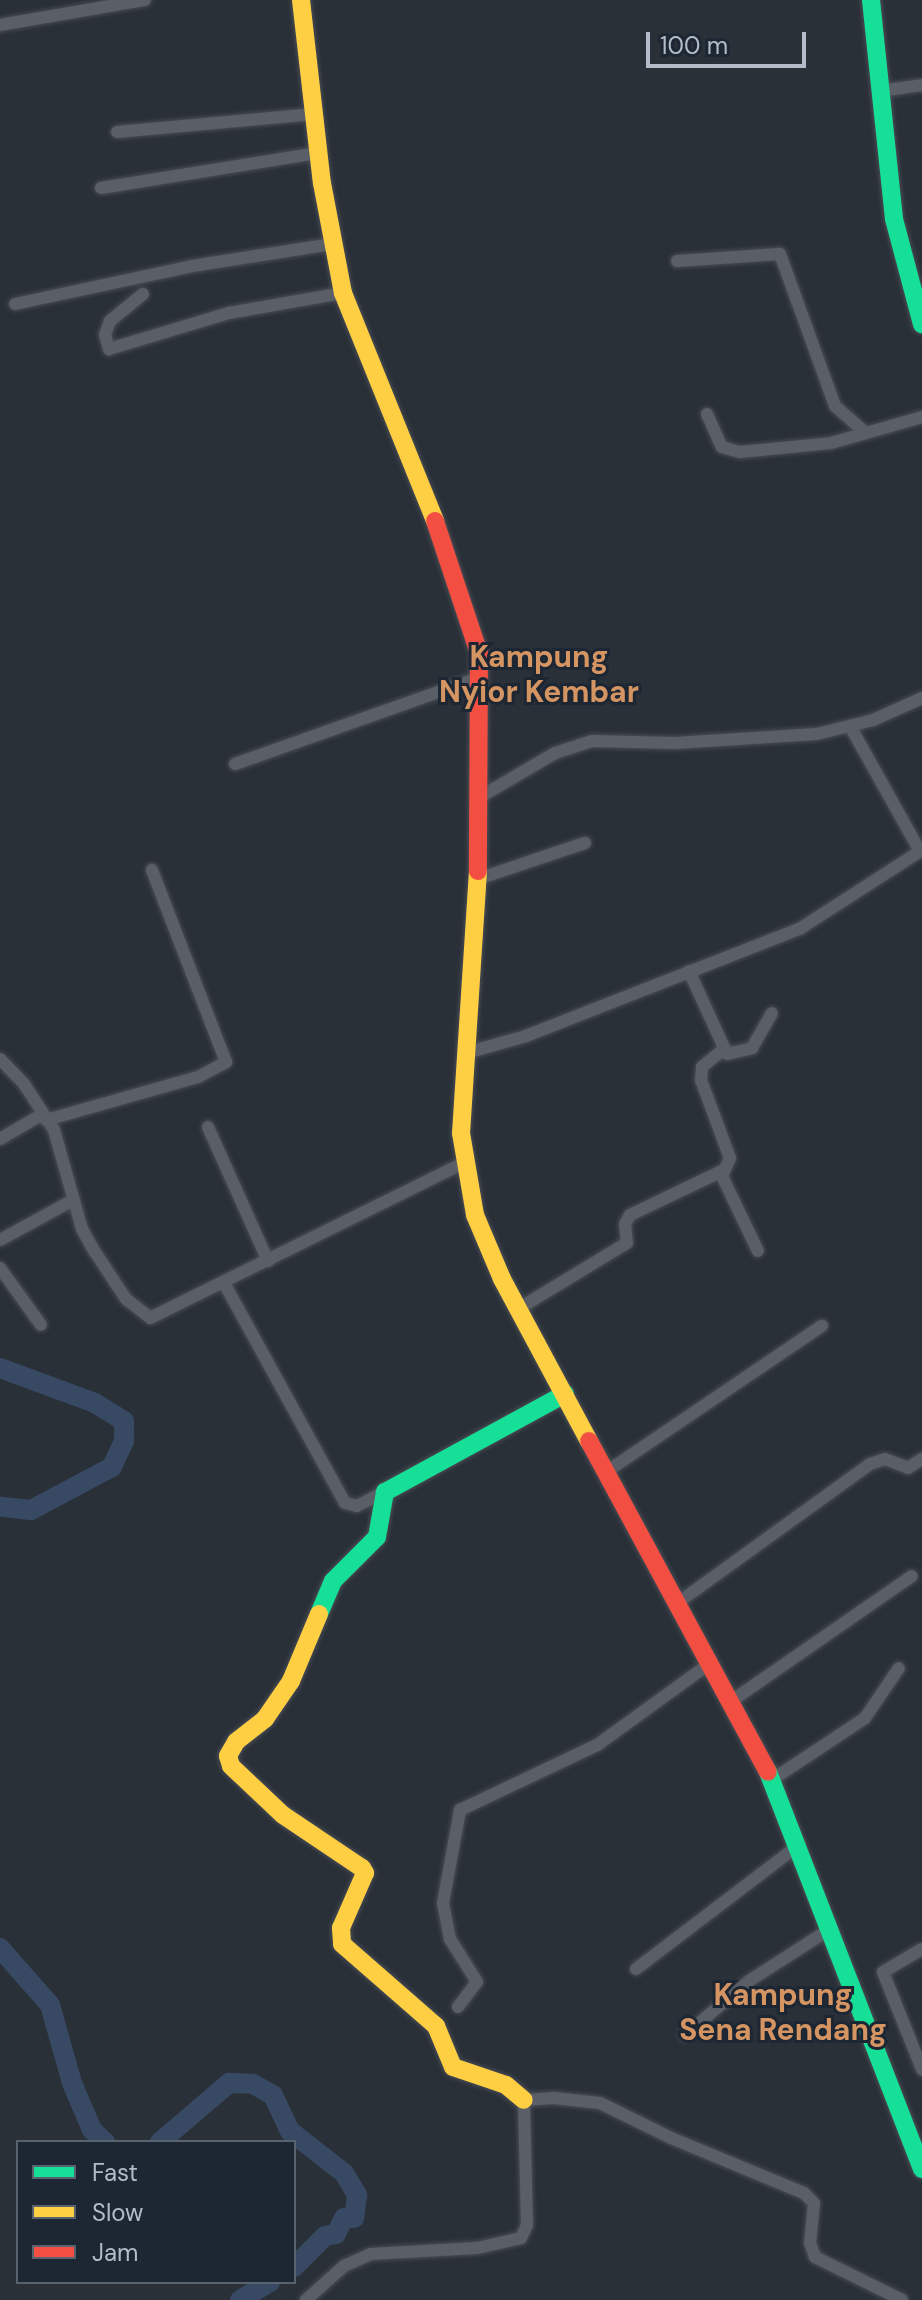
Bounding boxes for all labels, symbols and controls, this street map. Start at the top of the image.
scale bar [650,16,810,66]
text: 100 m [660,30,728,61]
district label: Kampung Nyior Kembar [439,639,639,710]
district label: Kampung Sena Rendang [679,1977,887,2048]
legend [16,2140,296,2284]
text: Fast [92,2157,138,2188]
text: Slow [92,2197,143,2228]
text: Jam [92,2237,138,2268]

